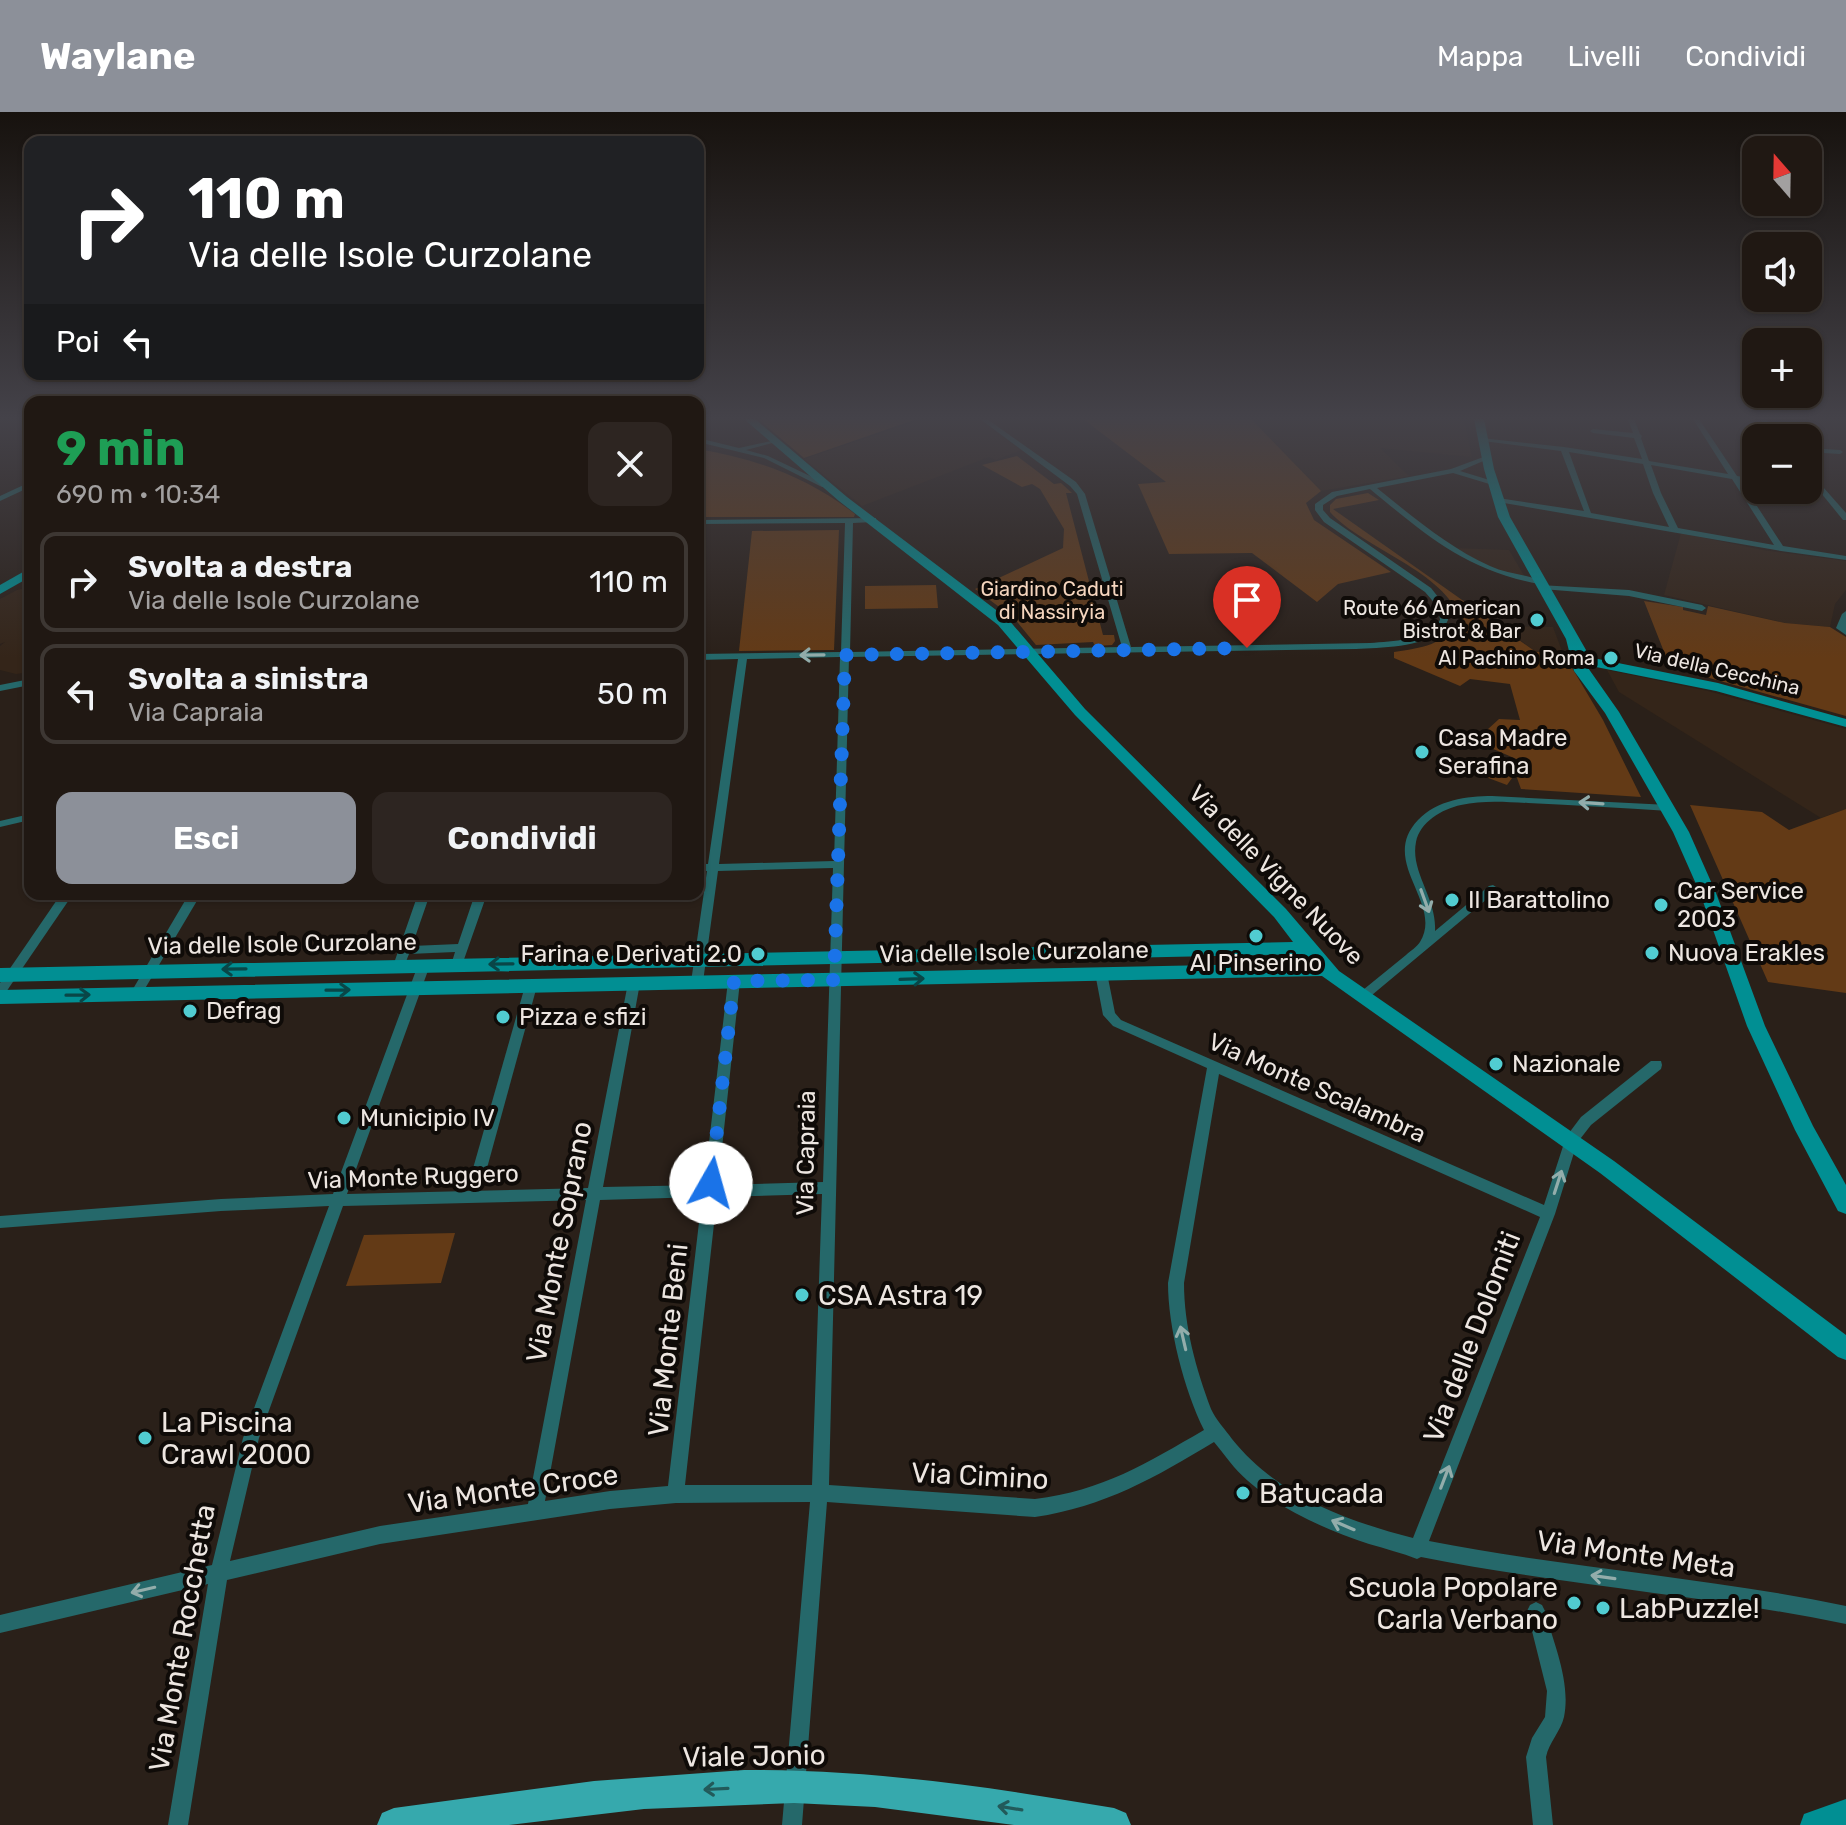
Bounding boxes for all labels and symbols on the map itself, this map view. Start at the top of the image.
north arrow [1742,136,1822,216]
pin [1213,566,1281,648]
park label: Giardino Caduti di Nassiryia [980,577,1124,624]
place label: Route 66 American Bistrot & Bar [1343,596,1521,643]
marker: Route 66 American Bistrot & Bar [1528,611,1546,629]
street label: Via della Cecchina [1632,638,1802,700]
place label: Al Pachino Roma [1438,646,1595,670]
one-way arrow [799,648,826,663]
marker: Al Pachino Roma [1602,649,1620,667]
place label: Casa Madre Serafina [1438,724,1568,780]
marker: Casa Madre Serafina [1413,743,1431,761]
street label: Via delle Vigne Nuove [1183,779,1369,971]
one-way arrow [1578,795,1605,810]
place label: Car Service 2003 [1677,877,1804,933]
place label: Il Barattolino [1468,886,1610,914]
one-way arrow [1419,888,1434,913]
marker: Il Barattolino [1443,891,1461,909]
marker: Car Service 2003 [1652,896,1670,914]
marker: Al Pinserino [1247,927,1265,945]
street label: Via delle Isole Curzolane [147,928,417,960]
street label: Via delle Isole Curzolane [879,936,1149,968]
place label: Nuova Erakles [1668,939,1825,967]
place label: Farina e Derivati 2.0 [521,940,742,968]
marker: Nuova Erakles [1643,944,1661,962]
marker: Farina e Derivati 2.0 [749,945,767,963]
place label: Al Pinserino [1190,949,1322,977]
one-way arrow [488,956,515,971]
one-way arrow [221,962,248,977]
one-way arrow [898,971,925,986]
one-way arrow [324,982,351,998]
one-way arrow [64,988,91,1003]
place label: Defrag [206,997,282,1025]
marker: Defrag [181,1002,199,1020]
place label: Pizza e sfizi [519,1003,647,1031]
marker: Pizza e sfizi [494,1008,512,1026]
street label: Via Monte Scalambra [1204,1027,1430,1149]
place label: Nazionale [1512,1050,1621,1078]
marker: Nazionale [1487,1055,1505,1073]
street label: Via Capraia [791,1090,821,1216]
place label: Municipio IV [360,1104,495,1132]
marker: Municipio IV [335,1109,353,1127]
street label: Via Monte Soprano [519,1119,599,1365]
position arrow [669,1141,753,1225]
street label: Via Monte Ruggero [307,1159,519,1195]
one-way arrow [1551,1170,1566,1196]
street label: Via delle Dolomiti [1417,1227,1527,1447]
street label: Via Monte Beni [641,1242,695,1438]
place label: CSA Astra 19 [818,1279,983,1312]
marker: CSA Astra 19 [793,1286,811,1304]
one-way arrow [1175,1326,1190,1352]
place label: La Piscina Crawl 2000 [161,1406,311,1471]
marker: La Piscina Crawl 2000 [136,1429,154,1447]
street label: Via Cimino [910,1456,1050,1496]
street label: Via Monte Croce [406,1458,620,1520]
one-way arrow [1439,1465,1453,1490]
place label: Batucada [1259,1477,1384,1510]
marker: Batucada [1234,1484,1252,1502]
street label: Via Monte Rocchetta [142,1502,222,1774]
one-way arrow [1332,1516,1356,1531]
street label: Via Monte Meta [1535,1524,1737,1584]
one-way arrow [1591,1569,1616,1584]
place label: Scuola Popolare Carla Verbano [1348,1571,1558,1636]
one-way arrow [131,1583,156,1598]
place label: LabPuzzle! [1619,1592,1760,1625]
marker: Scuola Popolare Carla Verbano [1565,1594,1583,1612]
marker: LabPuzzle! [1594,1599,1612,1617]
street label: Viale Jonio [682,1738,826,1774]
one-way arrow [703,1781,730,1796]
one-way arrow [998,1799,1023,1814]

